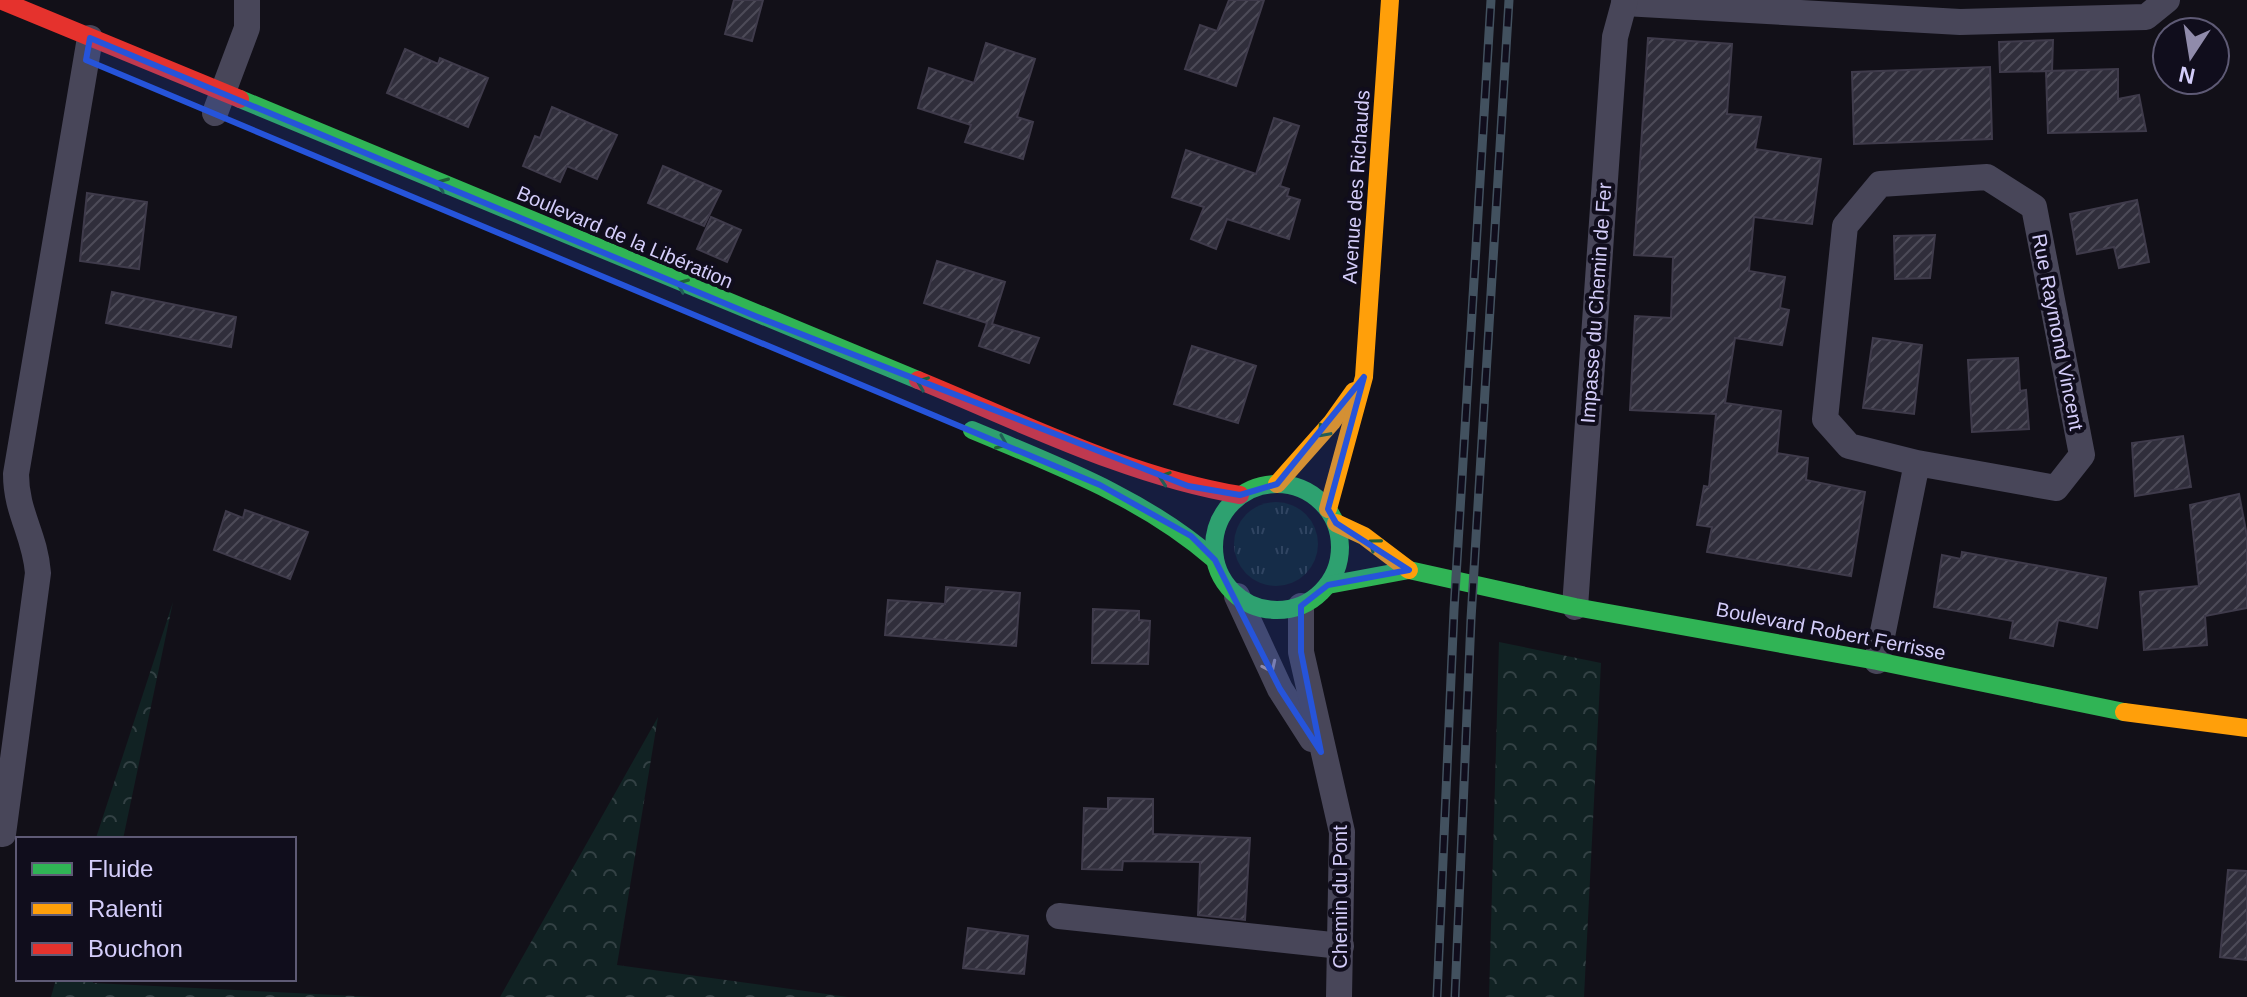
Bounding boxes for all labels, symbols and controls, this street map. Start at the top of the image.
north arrow [2151,16,2231,96]
text: N [2177,61,2197,89]
street label: Avenue des Richauds [1338,89,1374,285]
one-way arrow [436,177,450,193]
street label: Boulevard de la Libération [514,181,736,293]
street label: Impasse du Chemin de Fer [1577,182,1615,424]
street label: Rue Raymond Vincent [2028,232,2088,433]
one-way arrow [676,278,690,294]
one-way arrow [916,377,930,393]
one-way arrow [1318,423,1333,437]
one-way arrow [994,433,1008,449]
one-way arrow [1158,472,1172,488]
one-way arrow [1368,539,1383,554]
street label: Boulevard Robert Ferrisse [1714,598,1948,664]
one-way arrow [1260,659,1276,674]
street label: Chemin du Pont [1329,825,1351,969]
legend [16,837,296,981]
text: Fluide [88,855,153,882]
text: Ralenti [88,895,163,922]
text: Bouchon [88,935,183,962]

